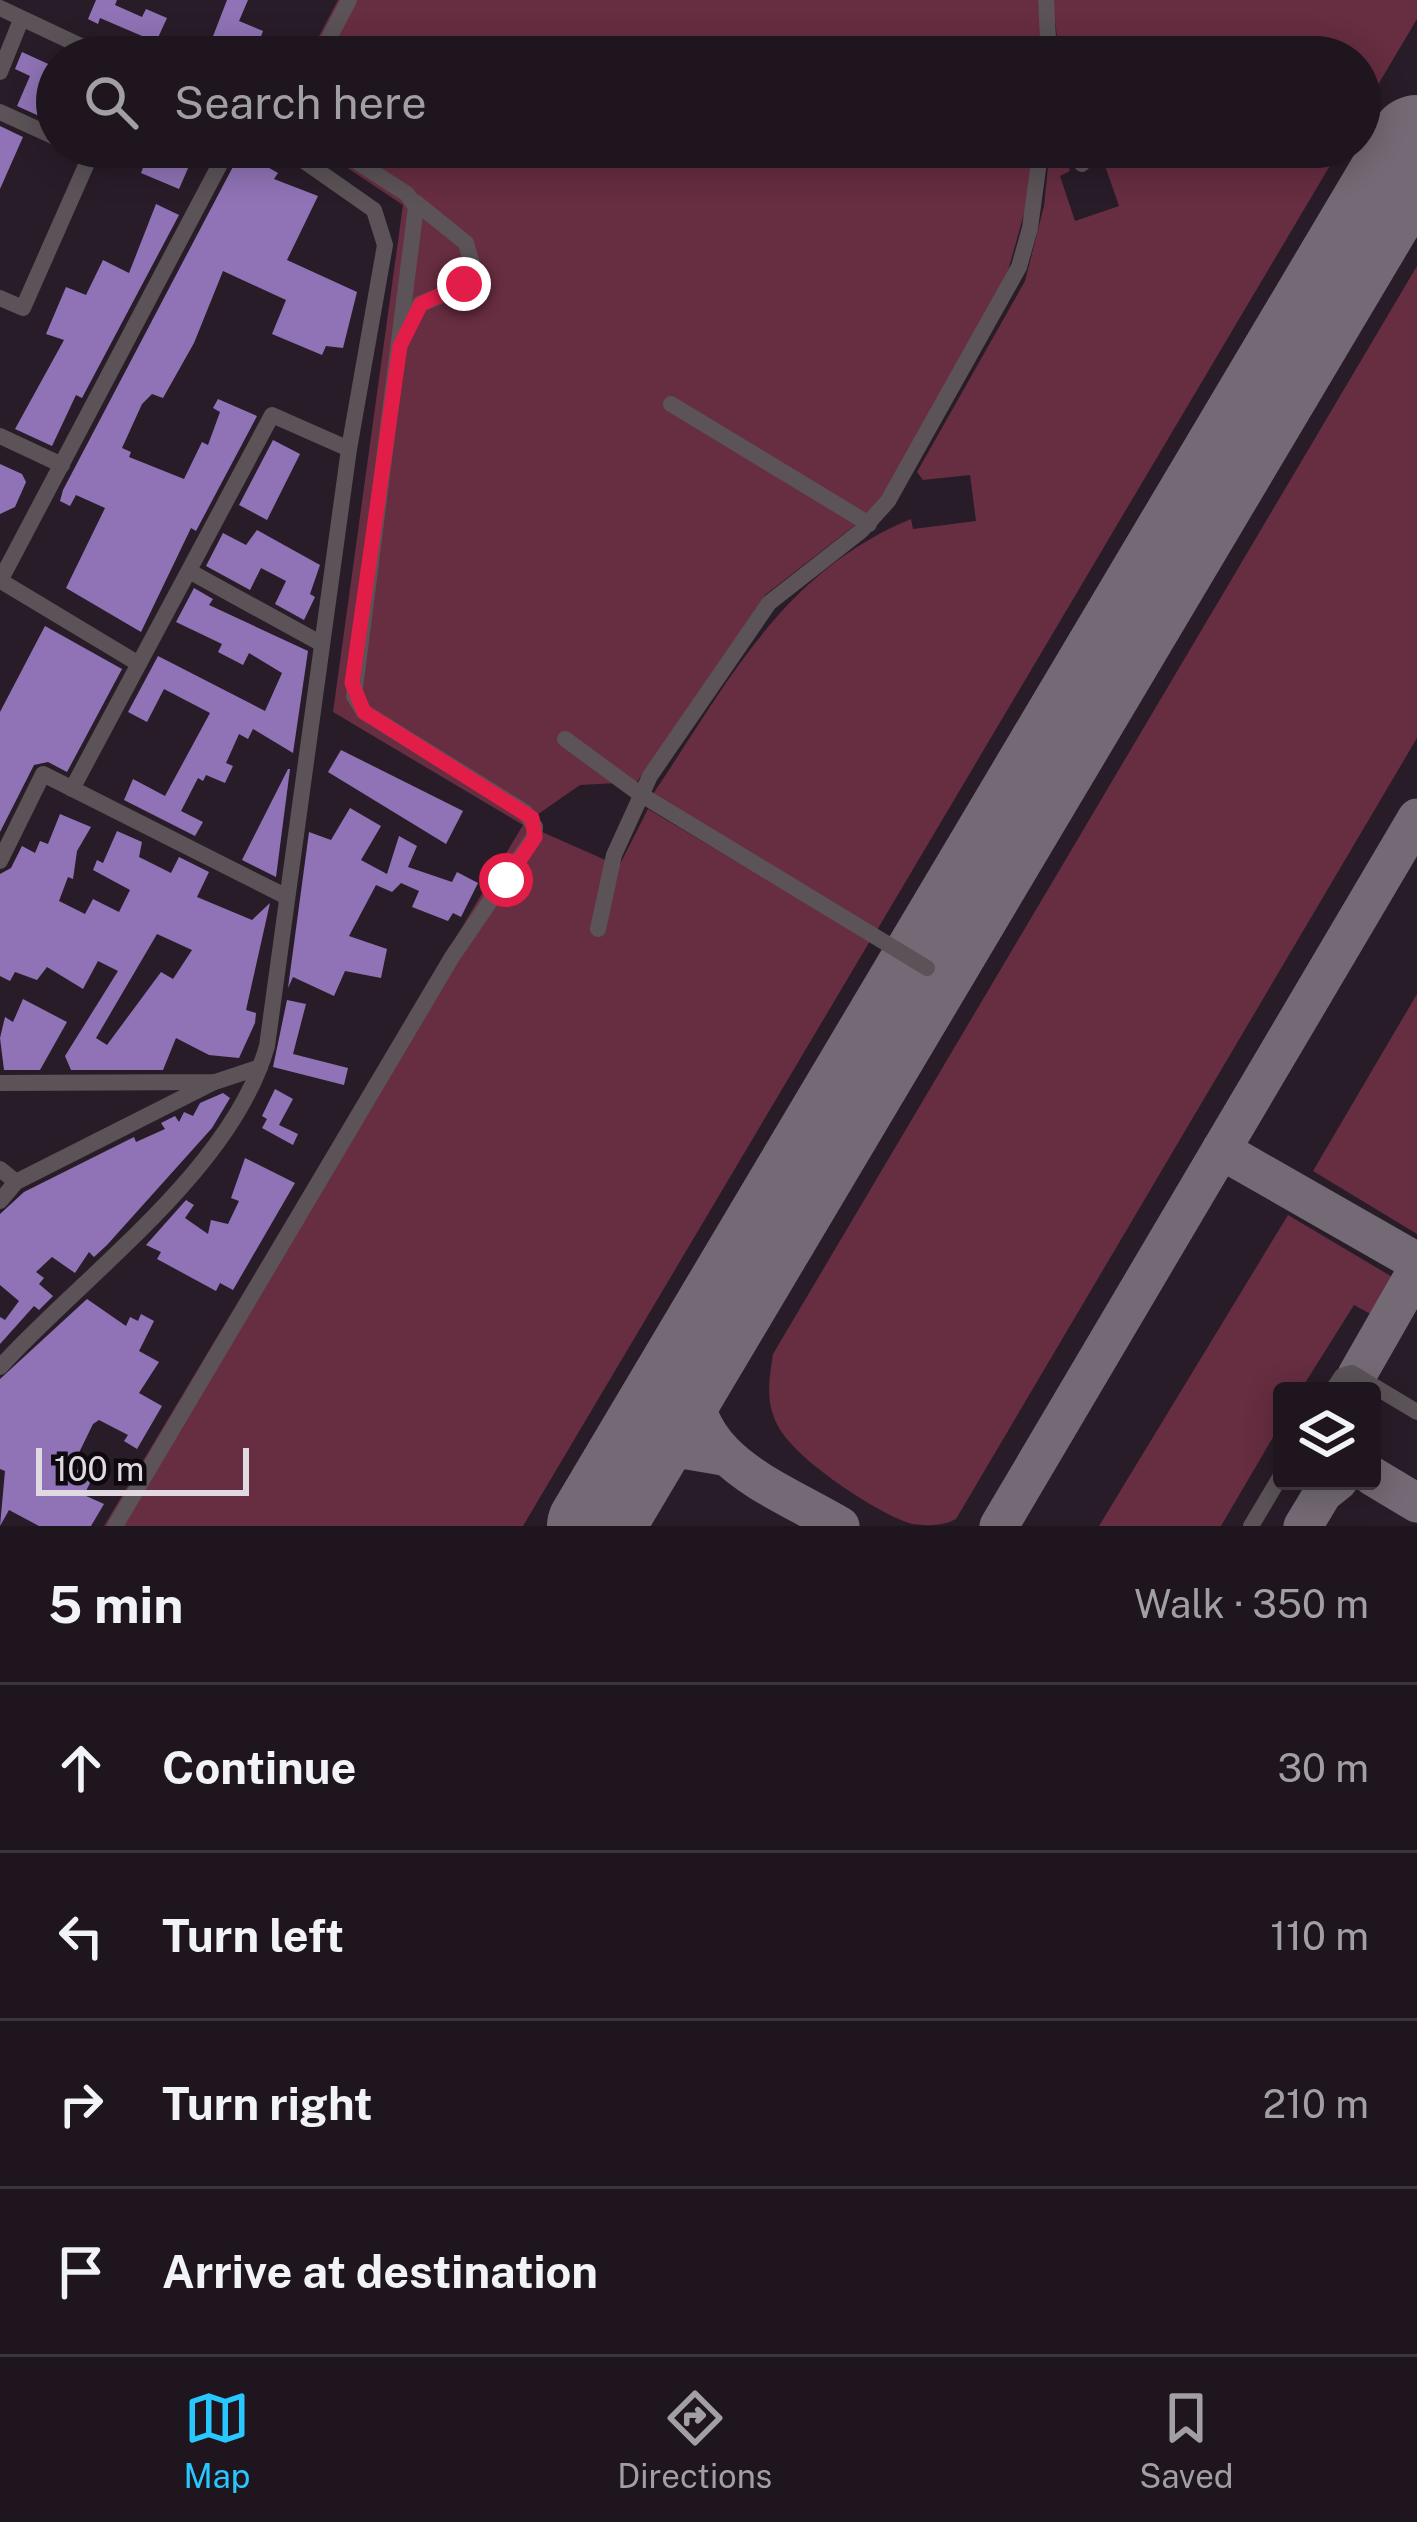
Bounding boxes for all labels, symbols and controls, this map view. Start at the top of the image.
search box [36,36,1381,168]
icon: search [78,69,144,135]
text: Search here [174,76,427,129]
route end [437,257,491,311]
route start [479,853,533,907]
map controls [1273,1382,1381,1490]
button: layers [1273,1382,1381,1490]
scale bar [36,1442,249,1495]
text: 100 m [54,1450,144,1488]
text: 5 min [48,1575,184,1634]
text: Walk · 350 m [1134,1581,1369,1627]
icon: ahead [48,1735,114,1801]
text: Continue [162,1741,356,1794]
text: 30 m [1278,1745,1369,1791]
icon: left [48,1903,114,1969]
text: Turn left [162,1909,344,1962]
text: 110 m [1270,1913,1369,1959]
icon: right [48,2071,114,2137]
text: Turn right [162,2077,373,2130]
text: 210 m [1263,2081,1369,2127]
icon: arrive [48,2239,114,2305]
text: Arrive at destination [162,2245,598,2298]
tab: Map [183,2385,250,2495]
tab: Directions [617,2385,772,2495]
tab: Saved [1139,2385,1234,2495]

